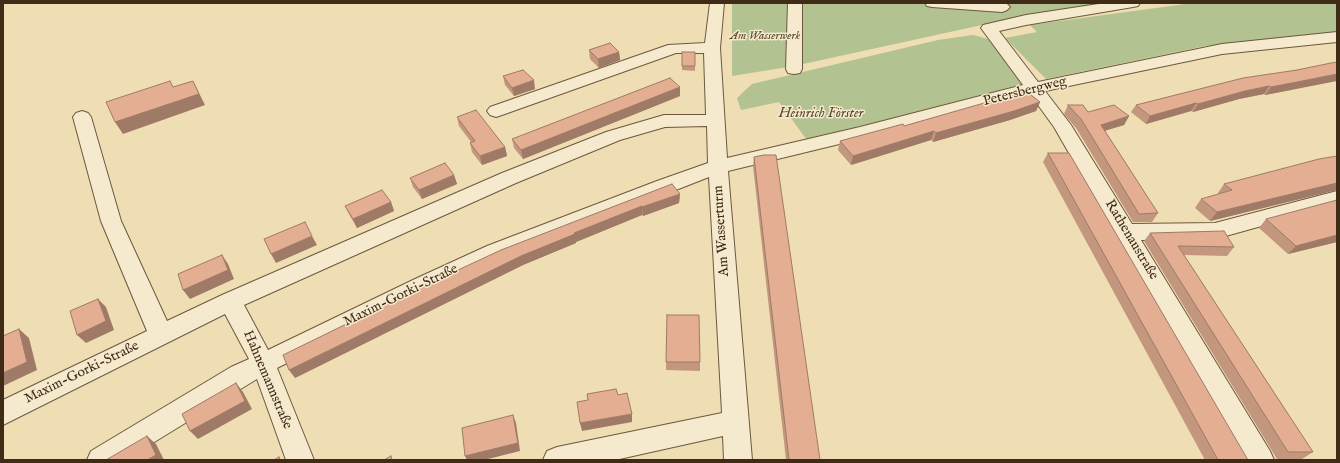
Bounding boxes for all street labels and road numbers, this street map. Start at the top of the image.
street label: Petersbergweg [981,73,1069,111]
street label: Am Wasserturm [710,185,734,277]
street label: Rathenaustraße [1100,197,1162,283]
street label: Maxim-Gorki-Straße [341,261,461,331]
street label: Hahnemannstraße [239,328,295,432]
street label: Maxim-Gorki-Straße [22,338,142,408]

